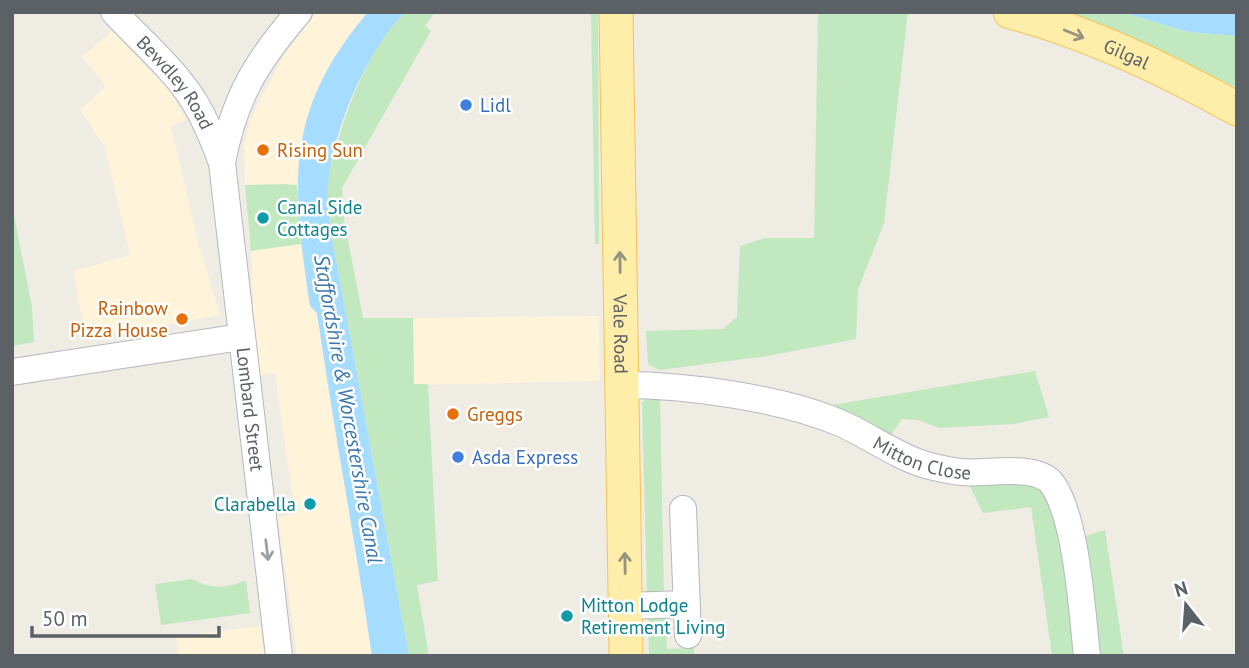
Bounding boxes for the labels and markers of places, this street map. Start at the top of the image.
place label: Lidl [480,93,511,117]
marker: Lidl [458,97,474,113]
place label: Rising Sun [277,138,363,162]
marker: Rising Sun [255,142,271,158]
place label: Canal Side Cottages [277,195,362,241]
marker: Canal Side Cottages [255,210,271,226]
place label: Rainbow Pizza House [70,296,168,342]
marker: Rainbow Pizza House [174,311,190,327]
place label: Greggs [467,402,523,426]
marker: Greggs [445,406,461,422]
place label: Asda Express [472,445,578,469]
marker: Asda Express [450,449,466,465]
place label: Clarabella [214,492,296,516]
marker: Clarabella [302,496,318,512]
place label: Mitton Lodge Retirement Living [581,593,725,639]
marker: Mitton Lodge Retirement Living [559,608,575,624]

